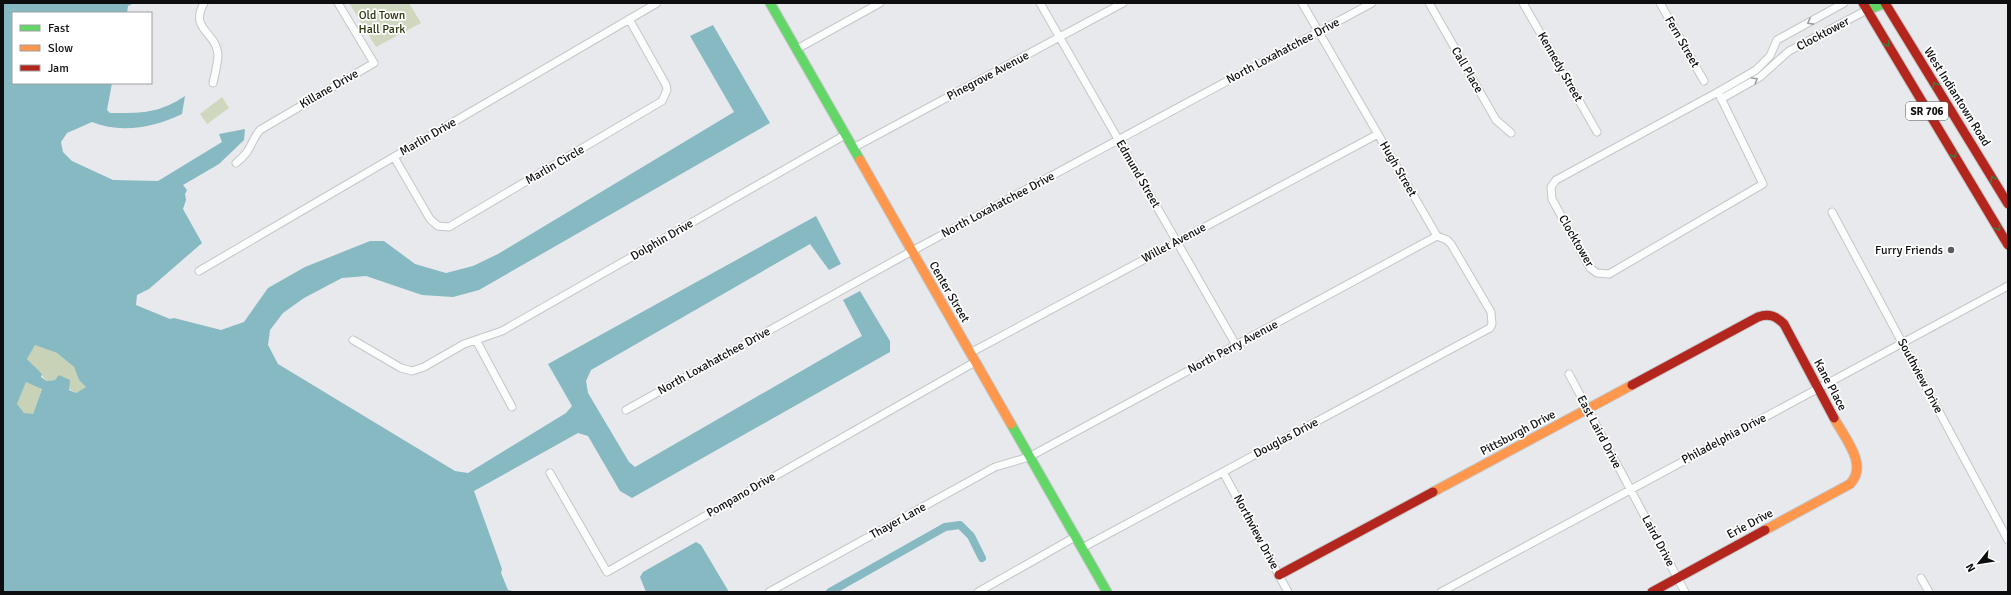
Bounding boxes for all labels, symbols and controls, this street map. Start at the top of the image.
park label: Old Town Hall Park [359,8,405,37]
legend [12,12,152,84]
street label: Fern Street [1661,14,1703,70]
street label: Clocktower [1794,14,1853,54]
street label: North Loxahatchee Drive [1224,15,1342,87]
one-way arrow [1807,18,1814,25]
text: Fast [48,21,69,36]
street label: Kennedy Street [1534,30,1586,104]
one-way arrow [1883,40,1890,47]
text: Slow [48,41,73,56]
street label: Call Place [1448,44,1486,96]
street label: West Indiantown Road [1920,45,1994,149]
street label: Pinegrove Avenue [944,48,1032,104]
text: Jam [48,61,69,76]
street label: Killane Drive [297,66,361,112]
one-way arrow [1751,77,1758,84]
one-way arrow [1932,82,1939,89]
road number: SR 706 [1906,102,1948,120]
street label: Marlin Drive [397,115,459,159]
street label: Edmund Street [1113,137,1163,211]
street label: Hugh Street [1376,139,1420,199]
street label: Marlin Circle [523,142,587,188]
one-way arrow [1949,151,1957,158]
street label: North Loxahatchee Drive [939,169,1057,241]
one-way arrow [1990,176,1997,183]
street label: Clocktower [1555,212,1597,270]
street label: Dolphin Drive [628,216,696,264]
street label: Willet Avenue [1139,220,1209,266]
one-way arrow [1993,224,2000,231]
place label: Furry Friends [1875,243,1943,258]
marker: Furry Friends [1946,245,1956,255]
street label: Center Street [925,259,973,325]
street label: North Perry Avenue [1185,317,1281,377]
street label: North Loxahatchee Drive [655,324,773,398]
street label: Southview Drive [1894,336,1946,416]
street label: Kane Place [1810,357,1850,413]
street label: East Laird Drive [1573,393,1625,471]
street label: Pittsburgh Drive [1478,407,1558,459]
street label: Philadelphia Drive [1679,410,1769,468]
street label: Douglas Drive [1251,415,1321,461]
street label: Pompano Drive [704,469,778,521]
street label: Northview Drive [1230,492,1282,572]
street label: Thayer Lane [867,499,929,543]
street label: Erie Drive [1724,506,1776,542]
street label: Laird Drive [1638,513,1678,569]
north arrow [1959,543,1999,583]
text: N [1963,561,1978,574]

